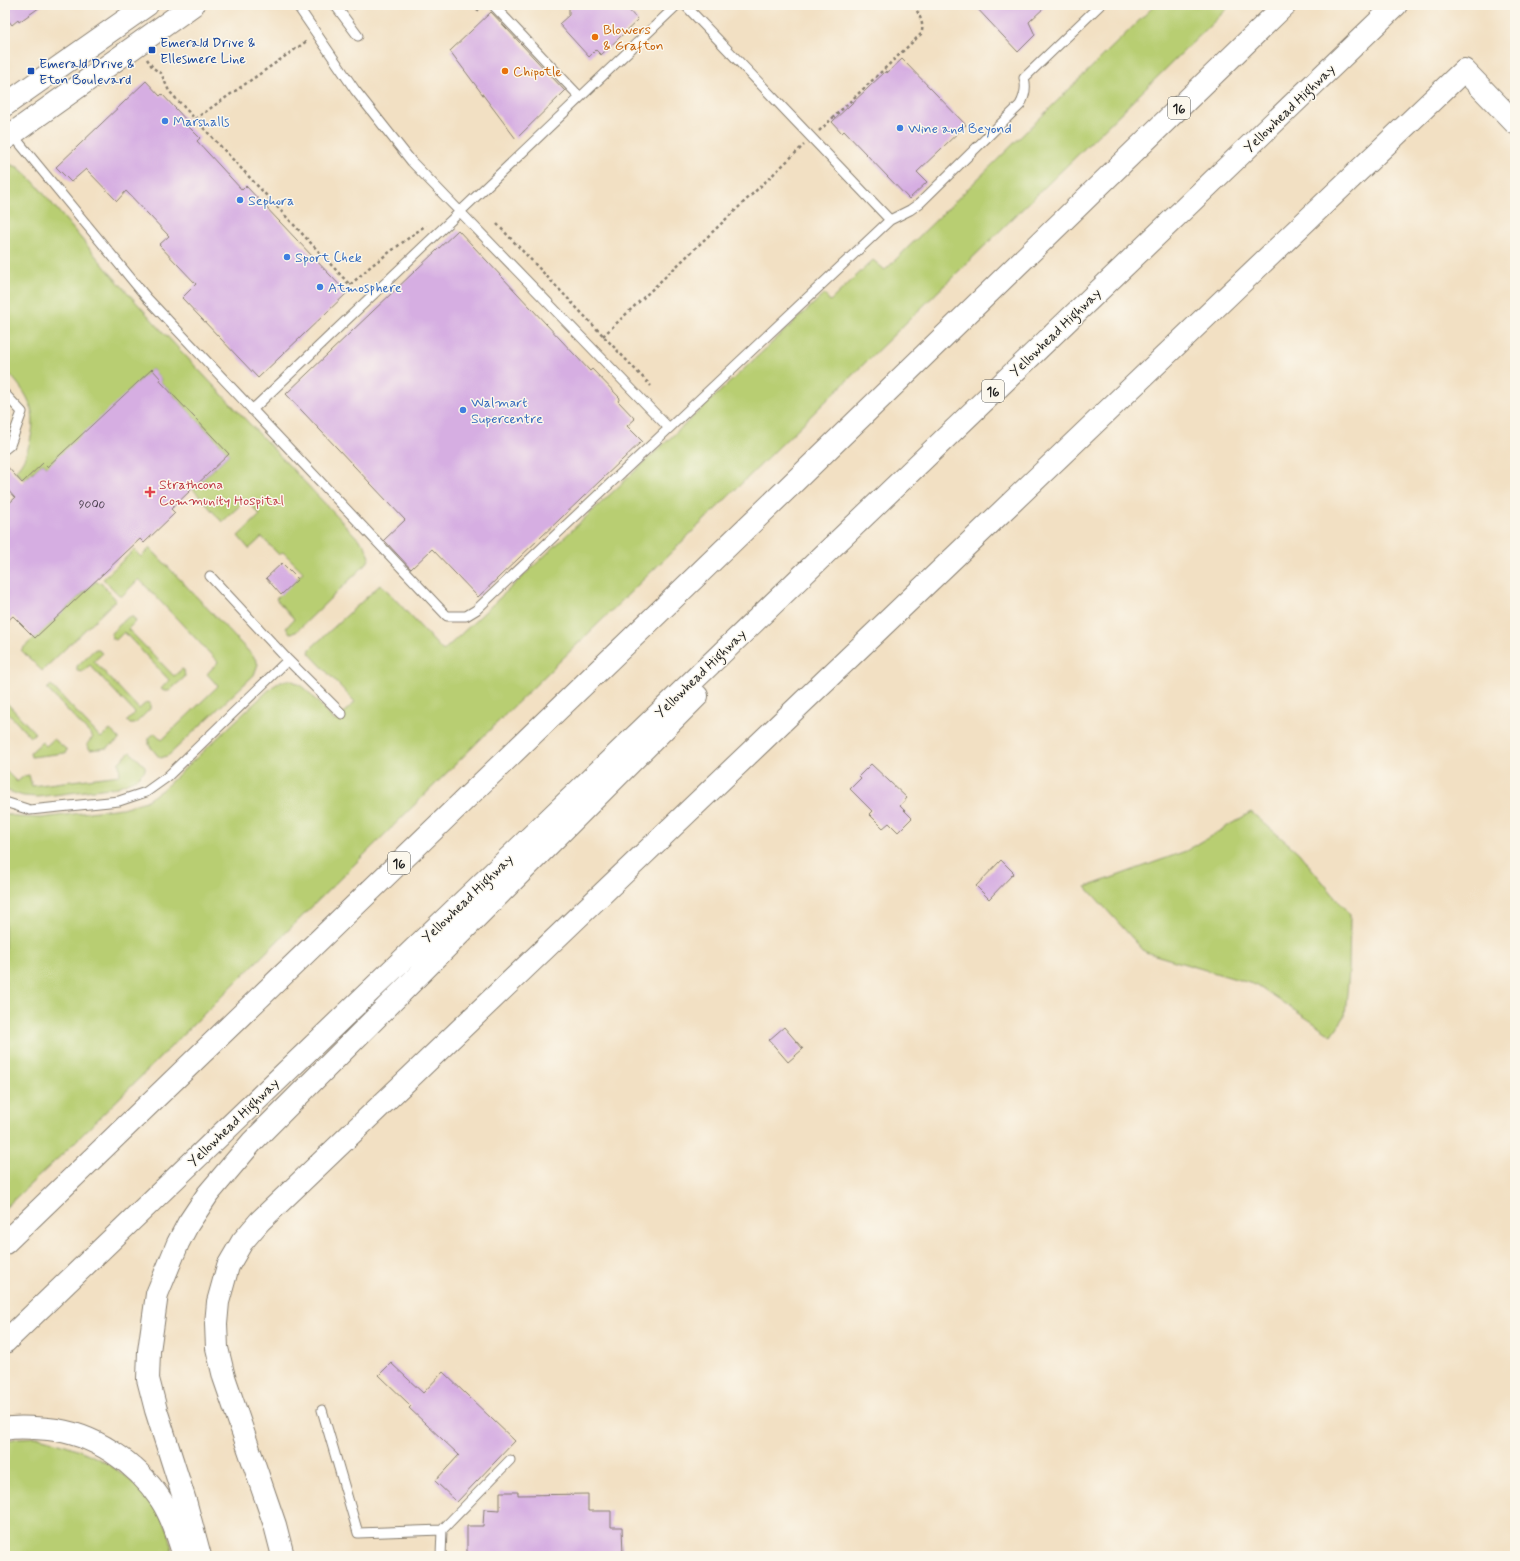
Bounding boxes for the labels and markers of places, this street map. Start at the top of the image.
place label: Blowers & Grafton [603,21,664,55]
marker: Blowers & Grafton [590,32,600,42]
place label: Emerald Drive & Ellesmere Line [160,34,256,68]
marker: Emerald Drive & Ellesmere Line [147,45,157,55]
place label: Emerald Drive & Eton Boulevard [39,55,135,89]
place label: Chipotle [513,63,562,81]
marker: Emerald Drive & Eton Boulevard [26,66,36,76]
marker: Chipotle [500,66,510,76]
place label: Marshalls [173,113,230,131]
marker: Marshalls [160,116,170,126]
place label: Wine and Beyond [908,120,1012,138]
marker: Wine and Beyond [895,123,905,133]
place label: Sephora [248,192,294,210]
marker: Sephora [235,195,245,205]
place label: Sport Chek [295,249,362,267]
marker: Sport Chek [282,252,292,262]
place label: Atmosphere [328,279,402,297]
marker: Atmosphere [315,282,325,292]
place label: Walmart Supercentre [471,394,543,428]
marker: Walmart Supercentre [458,405,468,415]
place label: Strathcona Community Hospital [159,476,284,510]
marker: Strathcona Community Hospital [144,486,156,498]

